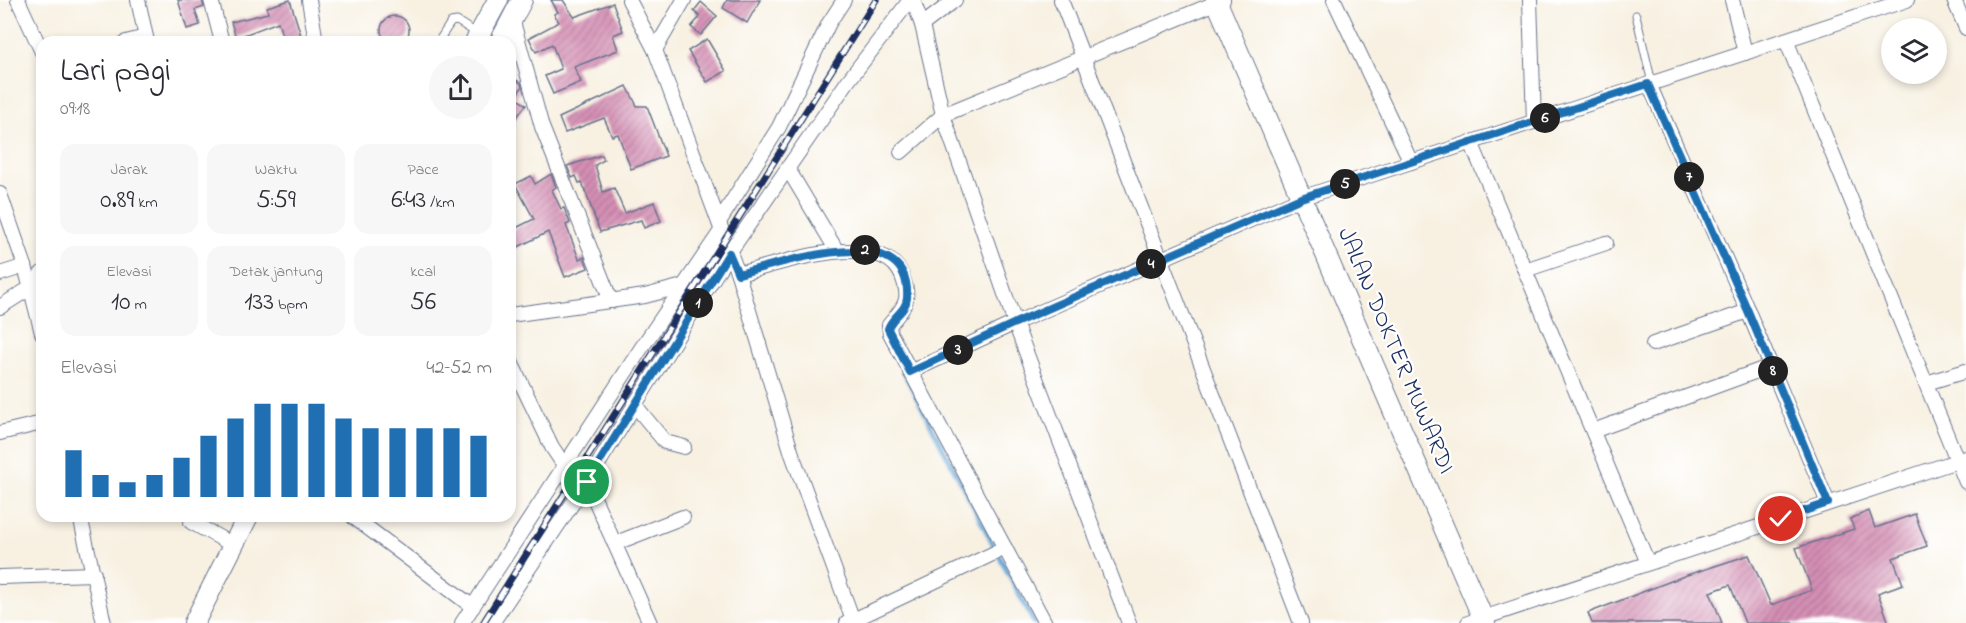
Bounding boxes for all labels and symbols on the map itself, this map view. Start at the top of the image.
pin: 6 [1530,103,1560,133]
pin: 7 [1674,162,1704,192]
pin: 5 [1330,169,1360,199]
street label: JALAN DOKTER MUWARDI [1327,222,1463,480]
pin: 2 [850,235,880,265]
pin: 4 [1136,249,1166,279]
pin: 1 [683,288,713,318]
pin: 3 [943,335,973,365]
pin: 8 [1758,356,1788,386]
pin [561,456,612,507]
pin [1755,493,1806,544]

